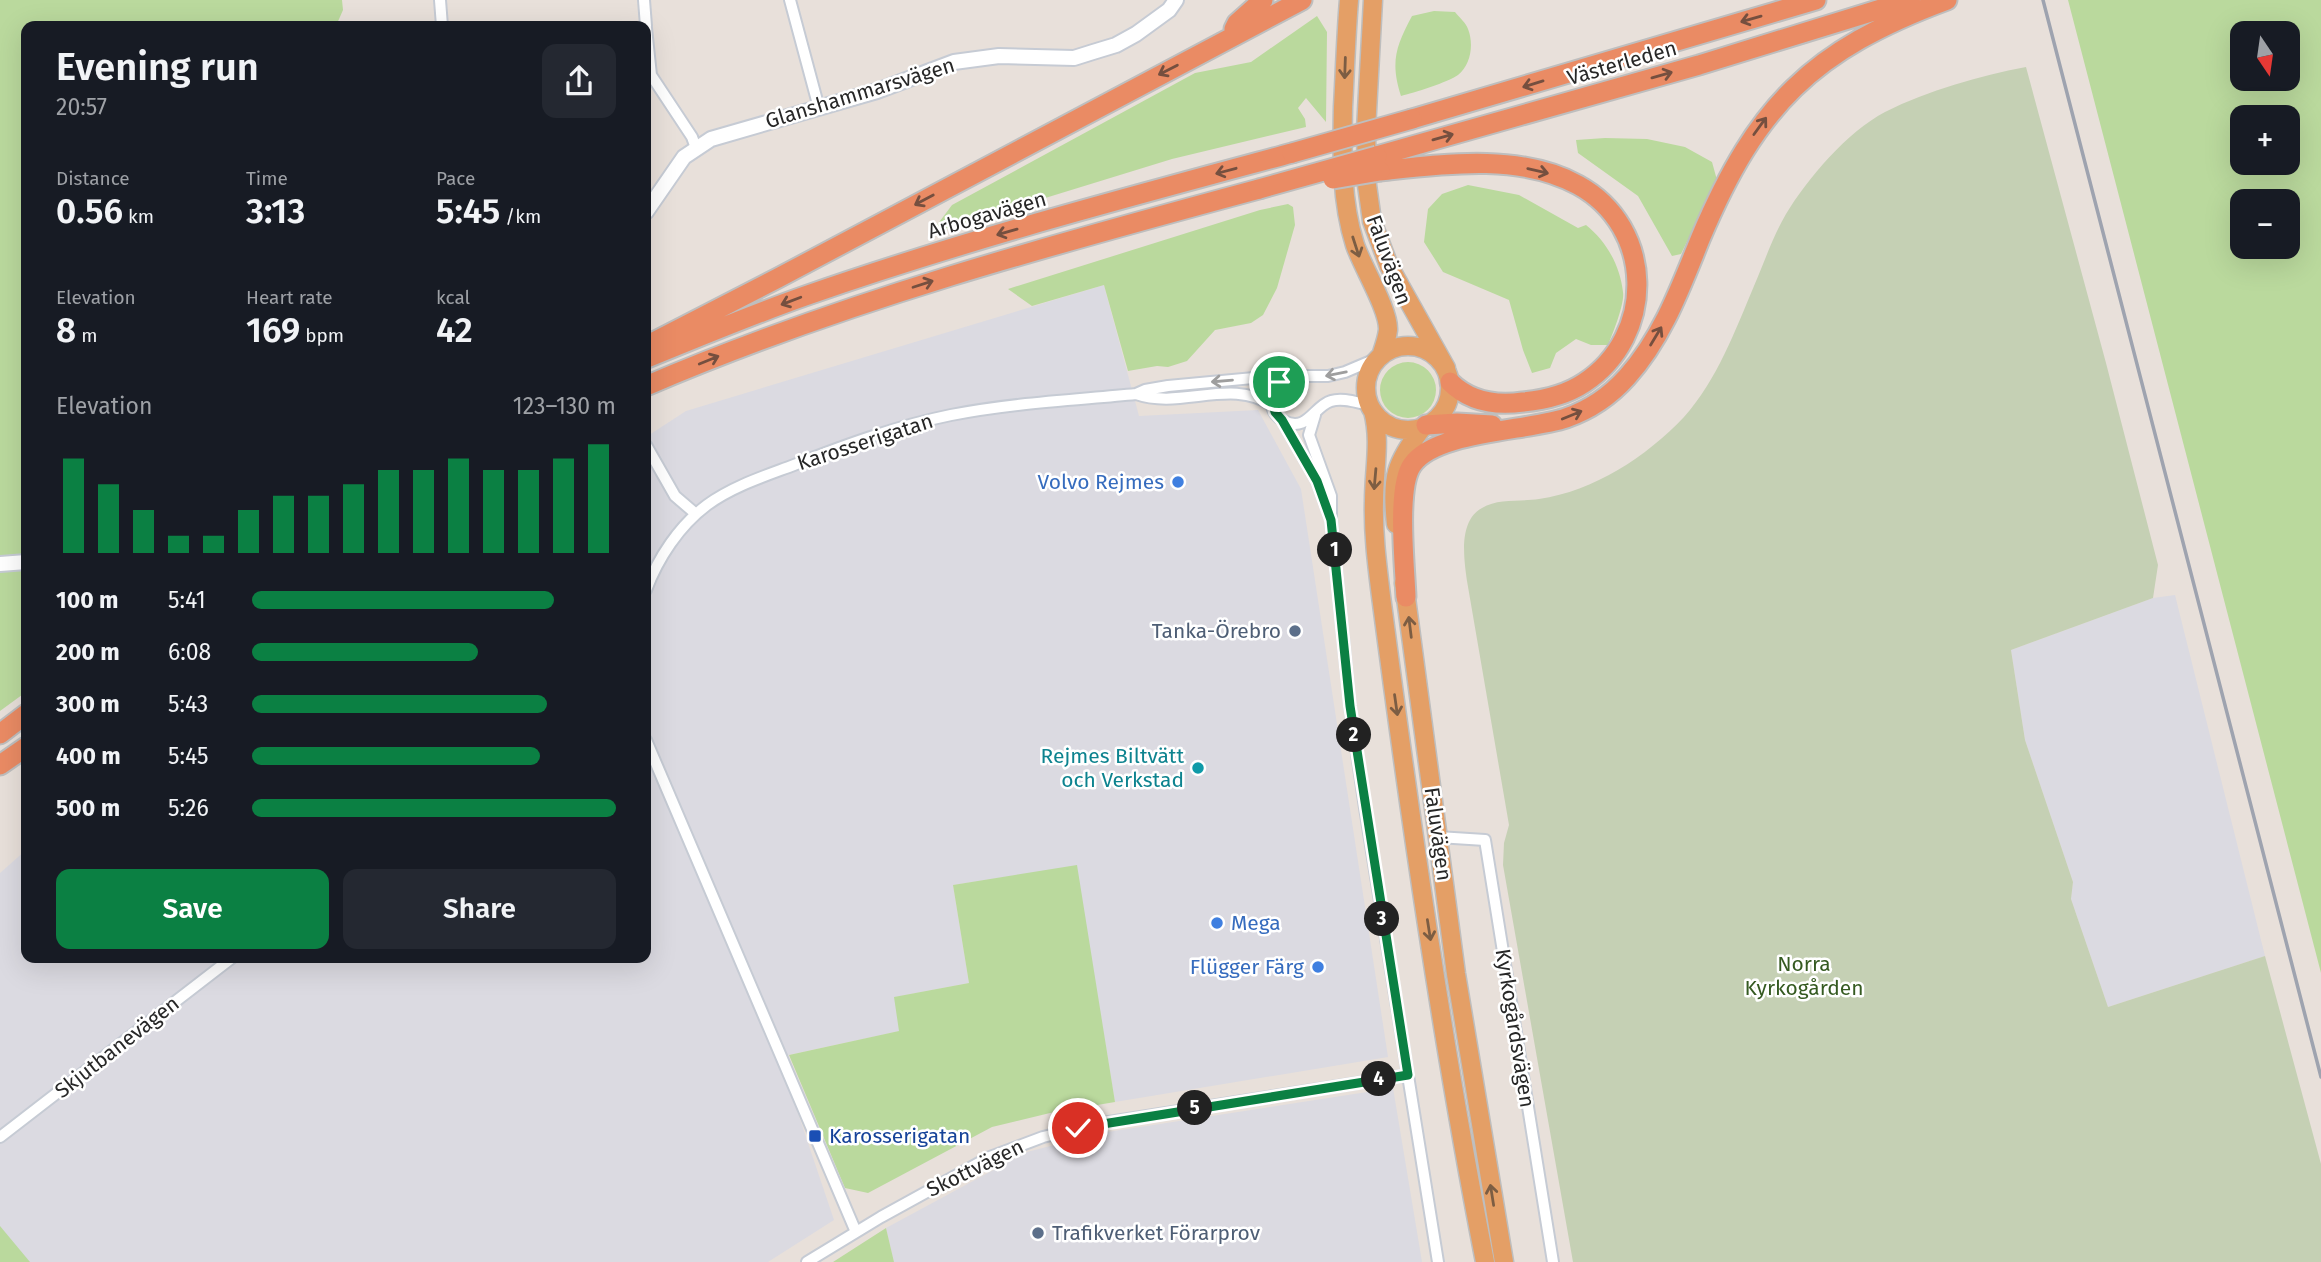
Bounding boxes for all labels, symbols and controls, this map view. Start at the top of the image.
one-way arrow [1740,14,1762,27]
north arrow [2230,21,2300,91]
map controls [2230,21,2300,259]
street label: Västerleden [1564,35,1680,91]
text: Evening run [56,44,259,90]
button: share [542,44,616,118]
street label: Glanshammarsvägen [762,52,958,134]
one-way arrow [1338,56,1351,79]
one-way arrow [1158,64,1179,78]
one-way arrow [1650,68,1673,81]
one-way arrow [1522,78,1544,91]
text: 20:57 [56,93,107,121]
button: + [2230,105,2300,175]
one-way arrow [1753,117,1768,136]
one-way arrow [1432,130,1454,143]
one-way arrow [1216,165,1238,178]
one-way arrow [1526,165,1549,178]
text: Distance [56,167,130,190]
text: Time [246,167,288,190]
text: Pace [436,167,475,190]
street label: Arbogavägen [925,186,1049,244]
button: − [2230,189,2300,259]
text: 0.56 [56,190,123,232]
text: 3:13 [246,190,305,232]
text: 5:45 [436,190,500,232]
one-way arrow [914,194,935,207]
text: km [123,205,154,228]
text: /km [500,205,541,228]
street label: Faluvägen [1361,211,1417,309]
one-way arrow [997,226,1019,239]
one-way arrow [1351,236,1364,258]
one-way arrow [912,276,934,289]
text: Elevation [56,286,136,309]
text: Heart rate [246,286,333,309]
text: kcal [436,286,470,309]
one-way arrow [780,296,802,308]
text: 8 [56,309,76,351]
text: 169 [246,309,300,351]
text: 42 [436,309,473,351]
text: m [76,324,97,347]
text: bpm [300,324,344,347]
one-way arrow [1650,327,1664,347]
one-way arrow [697,352,719,365]
pin [1249,352,1309,412]
icon: arrive [1260,363,1298,401]
one-way arrow [1325,367,1348,381]
one-way arrow [1211,375,1234,388]
text: Elevation [56,392,152,420]
text: 123–130 m [513,392,616,420]
street label: Karosserigatan [794,408,936,476]
one-way arrow [1561,408,1583,421]
one-way arrow [1368,467,1381,489]
place label: Volvo Rejmes [1038,469,1164,495]
marker: Volvo Rejmes [1170,474,1186,490]
pin: 1 [1318,532,1352,568]
text: 1 [1330,538,1339,561]
text: 100 m [56,586,118,614]
text: 5:41 [168,586,206,614]
one-way arrow [1403,616,1416,639]
place label: Tanka-Örebro [1152,618,1281,644]
marker: Tanka-Örebro [1287,623,1303,639]
text: 200 m [56,638,120,666]
text: 6:08 [168,638,211,666]
text: 300 m [56,690,120,718]
text: 5:43 [168,690,208,718]
one-way arrow [1390,693,1403,715]
pin: 2 [1336,718,1372,752]
text: 2 [1349,723,1358,746]
text: 400 m [56,742,121,770]
text: 5:45 [168,742,208,770]
place label: Rejmes Biltvätt och Verkstad [1041,743,1184,793]
marker: Rejmes Biltvätt och Verkstad [1190,760,1206,776]
street label: Faluvägen [1419,786,1457,882]
text: 500 m [56,794,120,822]
text: 5:26 [168,794,209,822]
button: Save [56,869,329,949]
button: Share [343,869,616,949]
pin: 3 [1364,902,1400,936]
text: 3 [1377,907,1386,930]
place label: Mega [1231,910,1281,936]
marker: Mega [1209,915,1225,931]
one-way arrow [1423,918,1436,941]
street label: Kyrkogårdsvägen [1490,947,1540,1109]
park label: Norra Kyrkogården [1744,951,1864,1001]
place label: Flügger Färg [1190,954,1304,980]
marker: Flügger Färg [1310,959,1326,975]
street label: Skjutbanevägen [50,990,184,1104]
pin: 4 [1362,1062,1396,1096]
text: 4 [1373,1067,1384,1090]
pin: 5 [1178,1090,1212,1126]
text: 5 [1189,1096,1200,1119]
pin [1048,1098,1108,1158]
icon: check [1059,1109,1097,1147]
place label: Karosserigatan [829,1123,970,1149]
marker: Karosserigatan [807,1128,823,1144]
street label: Skottvägen [922,1133,1028,1203]
one-way arrow [1485,1184,1498,1207]
place label: Trafikverket Förarprov [1052,1220,1261,1246]
marker: Trafikverket Förarprov [1030,1225,1046,1241]

